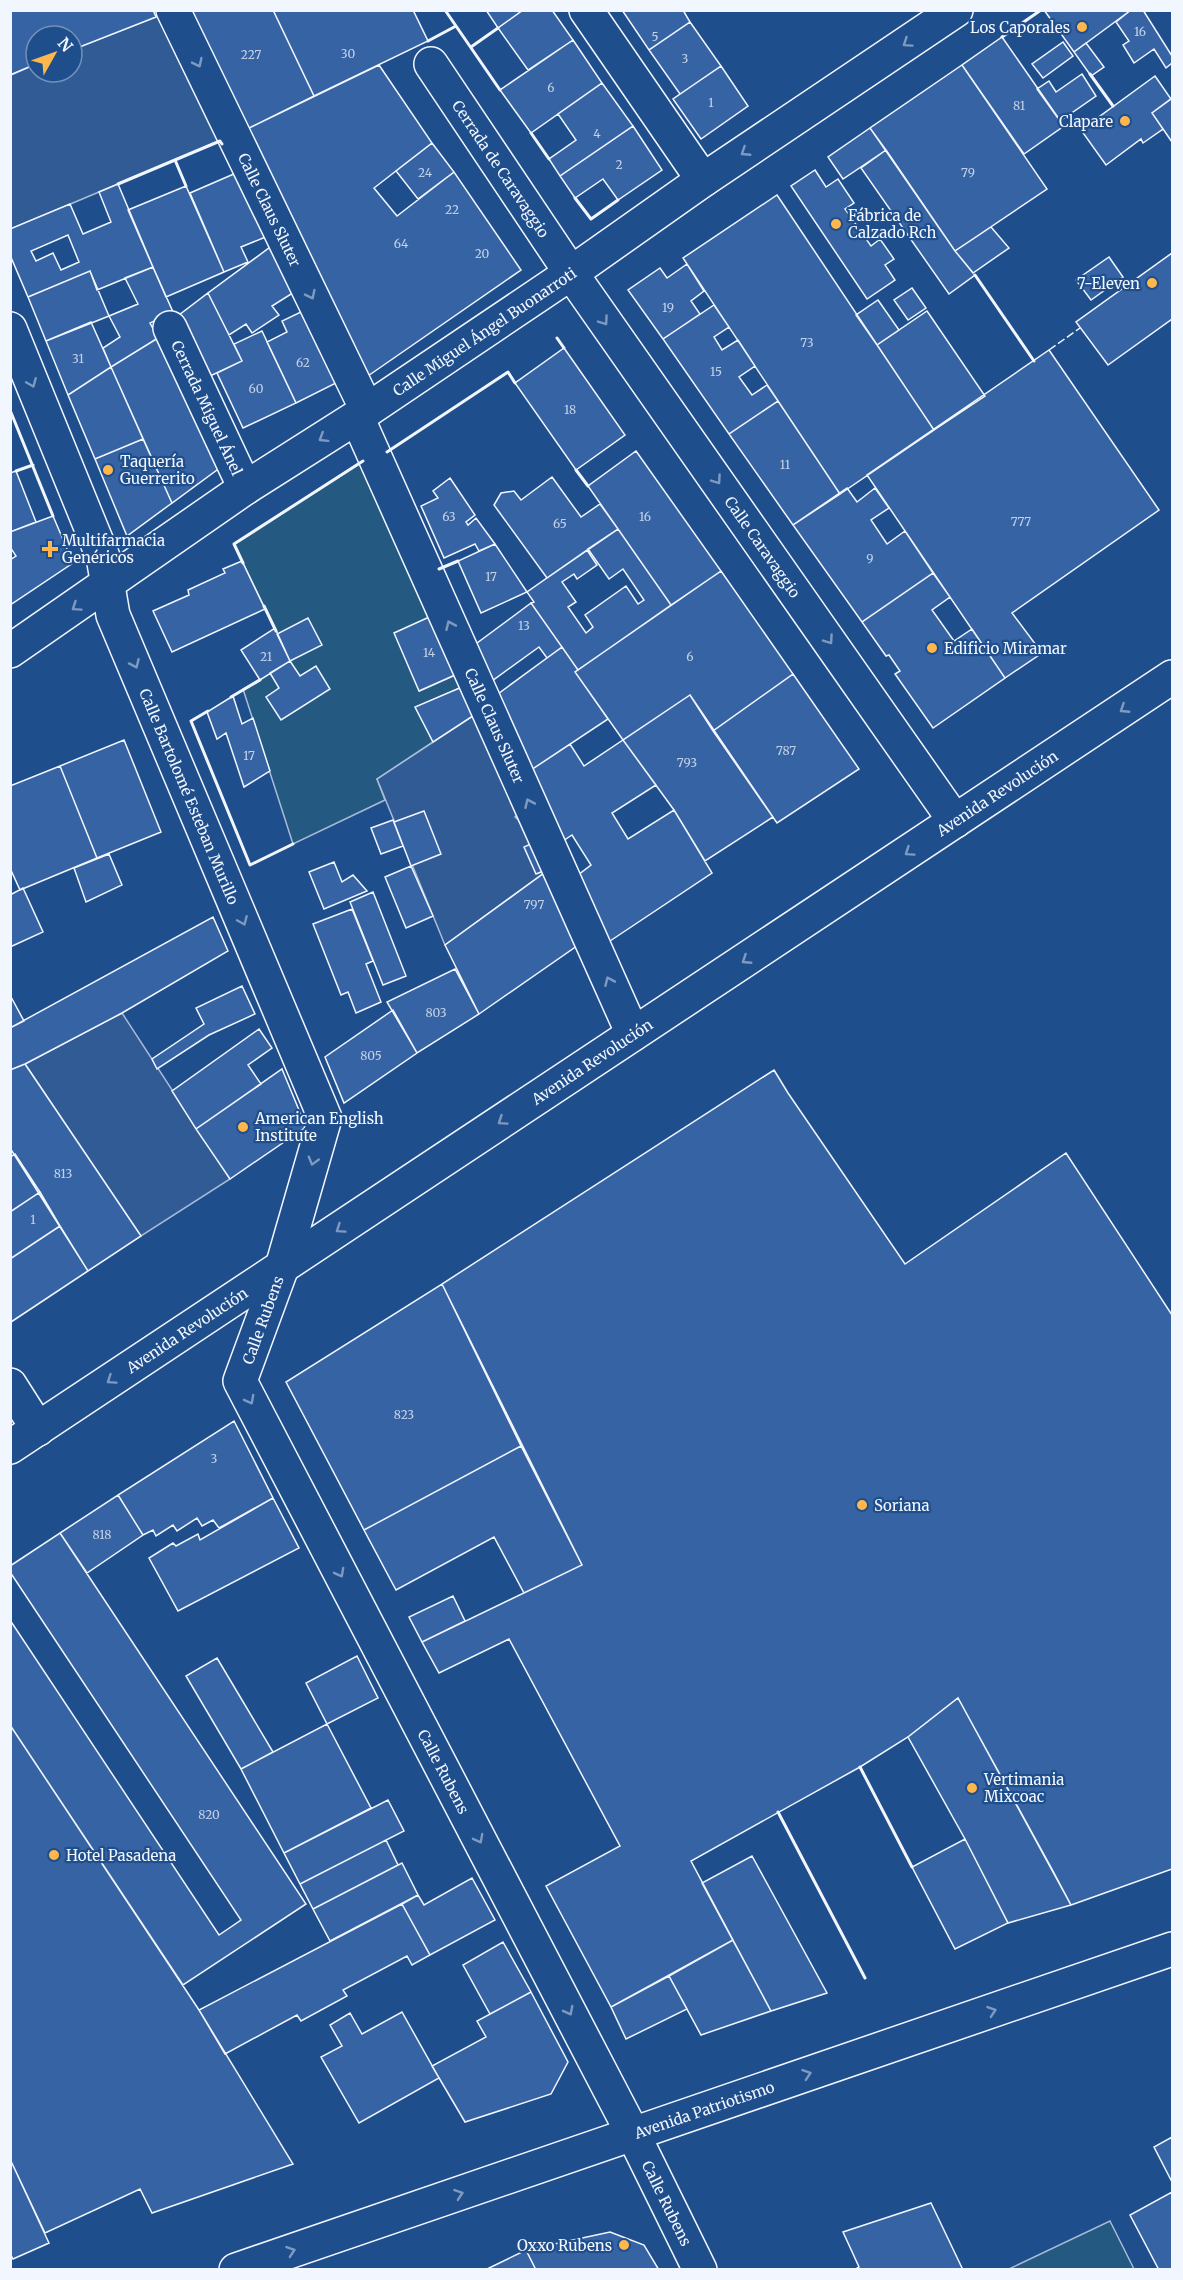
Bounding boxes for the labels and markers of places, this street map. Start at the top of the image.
place label: Los Caporales [970,18,1070,37]
marker: Los Caporales [1075,20,1089,34]
place label: Clapare [1059,112,1113,131]
marker: Clapare [1118,114,1132,128]
place label: Fábrica de Calzado Rch [848,206,936,242]
marker: Fábrica de Calzado Rch [829,217,843,231]
place label: 7-Eleven [1077,274,1140,293]
marker: 7-Eleven [1145,276,1159,290]
place label: Taquería Guerrerito [120,452,195,488]
marker: Taquería Guerrerito [101,463,115,477]
place label: Multifarmacia Genéricos [62,531,165,567]
marker: Multifarmacia Genéricos [43,542,57,556]
place label: Edificio Miramar [944,639,1067,658]
marker: Edificio Miramar [925,641,939,655]
place label: American English Institute [254,1109,384,1145]
marker: American English Institute [236,1120,250,1134]
place label: Soriana [874,1496,929,1515]
marker: Soriana [855,1498,869,1512]
place label: Vertimania Mixcoac [983,1770,1064,1806]
marker: Vertimania Mixcoac [965,1781,979,1795]
place label: Hotel Pasadena [66,1846,176,1865]
marker: Hotel Pasadena [47,1848,61,1862]
place label: Oxxo Rubens [517,2236,612,2255]
marker: Oxxo Rubens [617,2238,631,2252]

